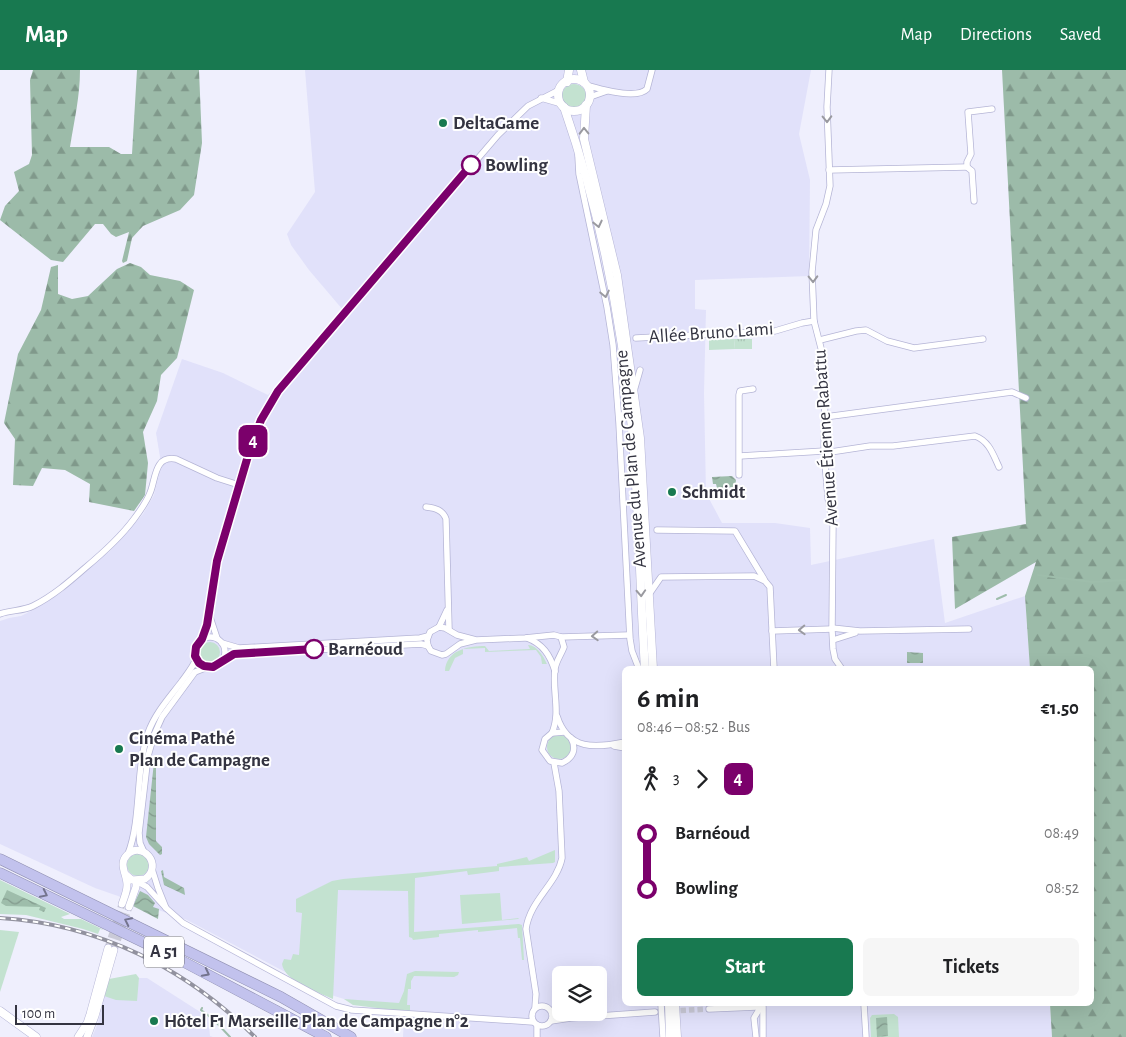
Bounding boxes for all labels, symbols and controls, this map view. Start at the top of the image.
text: Map [25,23,68,47]
text: Map [901,26,932,44]
text: Directions [960,26,1032,44]
text: Saved [1060,26,1101,44]
place label: DeltaGame [453,114,539,133]
one-way arrow [822,115,832,123]
marker: DeltaGame [437,117,449,129]
one-way arrow [579,127,590,135]
marker: Bowling [461,155,481,175]
place label: Bowling [485,156,548,175]
one-way arrow [592,219,603,228]
one-way arrow [807,275,818,283]
one-way arrow [599,289,609,298]
street label: Allée Bruno Lami [648,319,774,347]
street label: Avenue du Plan de Campagne [612,349,650,569]
street label: Avenue Étienne Rabattu [808,349,842,527]
line badge: 4 [237,425,269,457]
text: 4 [248,432,258,450]
place label: Schmidt [682,483,746,502]
marker: Schmidt [666,486,678,498]
one-way arrow [636,589,647,597]
one-way arrow [798,624,806,635]
one-way arrow [591,631,599,642]
marker: Barnéoud [304,639,324,659]
place label: Barnéoud [328,640,403,659]
text: 6 min [637,685,699,713]
text: €1.50 [1041,699,1079,718]
text: 08:46 – 08:52 · Bus [637,719,750,735]
place label: Cinéma Pathé Plan de Campagne [129,729,270,770]
marker: Cinéma Pathé Plan de Campagne [113,743,125,755]
icon: walk [637,765,665,793]
icon: forward [688,765,716,793]
text: 3 [673,770,680,786]
text: 4 [734,770,743,788]
text: Barnéoud [675,824,750,843]
text: 08:49 [1044,825,1079,841]
text: Bowling [675,879,738,898]
text: 08:52 [1045,880,1079,896]
one-way arrow [39,888,48,899]
one-way arrow [124,917,133,927]
road number: A 51 [144,936,184,968]
button: Start [637,938,853,996]
button: Tickets [863,938,1079,996]
map controls [552,966,607,1021]
button: layers [552,966,607,1021]
one-way arrow [200,967,209,977]
scale bar [15,1002,104,1025]
text: 100 m [22,1007,55,1021]
place label: Hôtel F1 Marseille Plan de Campagne n°2 [164,1012,469,1031]
marker: Hôtel F1 Marseille Plan de Campagne n°2 [148,1015,160,1027]

